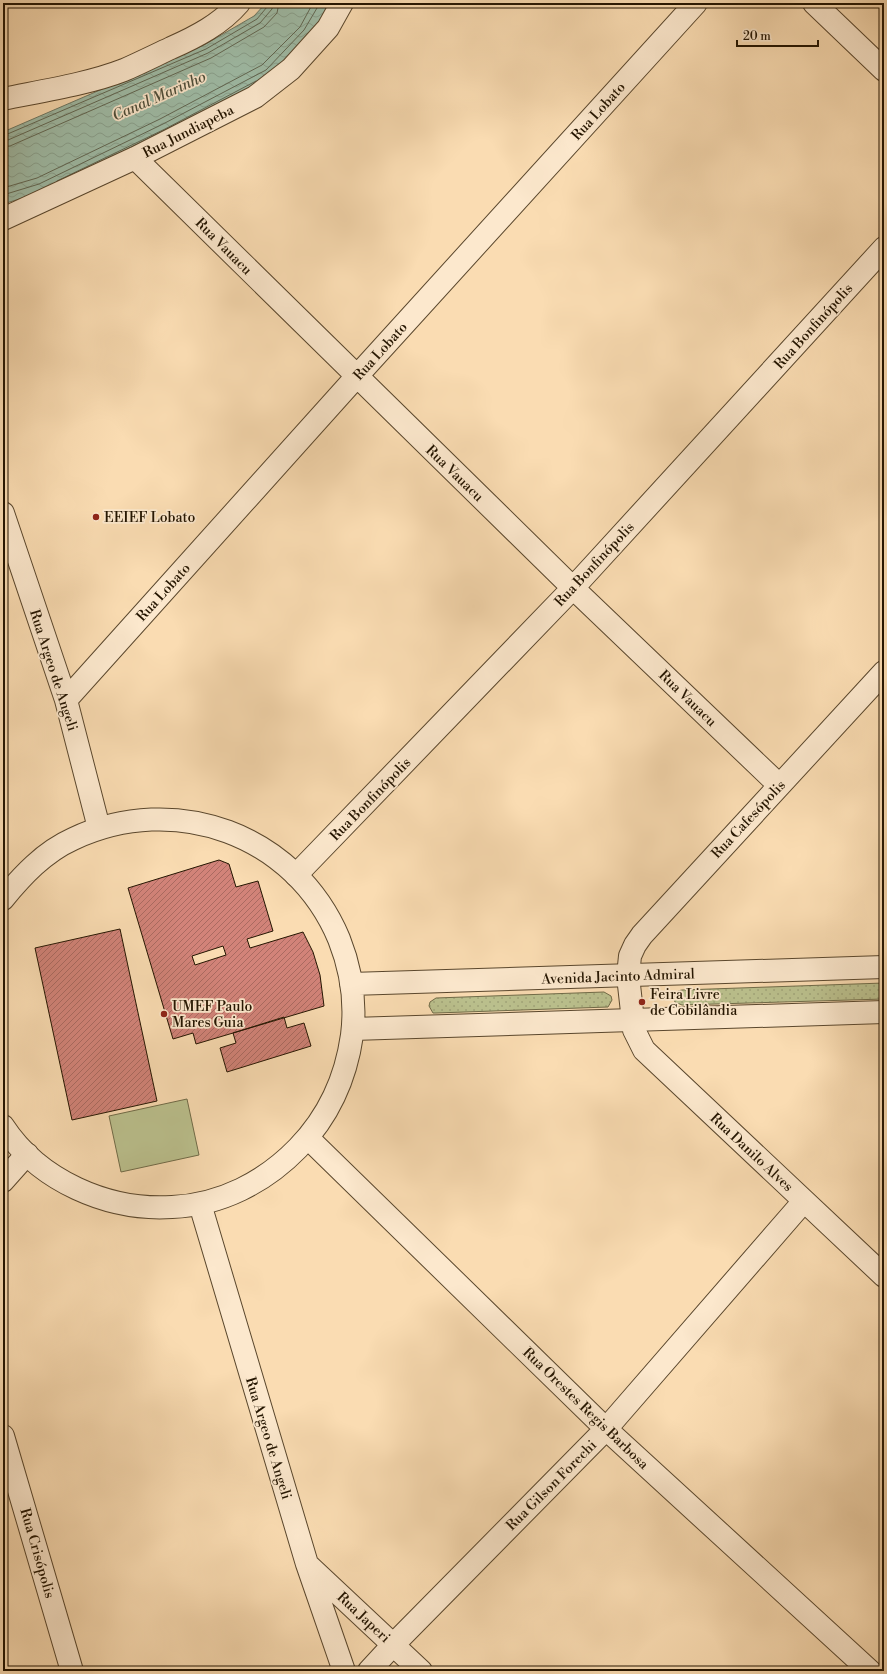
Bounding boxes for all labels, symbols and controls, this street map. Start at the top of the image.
scale bar [737,22,818,48]
text: 20 m [743,29,771,44]
water label: Canal Marinho [109,67,209,126]
street label: Rua Lobato [568,79,630,145]
street label: Rua Jundiapeba [140,101,238,163]
street label: Rua Vauacu [191,214,256,279]
street label: Rua Bonfinópolis [770,280,857,373]
street label: Rua Lobato [350,319,412,385]
street label: Rua Vauacu [422,442,487,506]
place label: EEIEF Lobato [104,509,195,527]
marker: EEIEF Lobato [91,512,101,522]
street label: Rua Bonfinópolis [551,519,639,611]
street label: Rua Lobato [133,560,195,626]
street label: Rua Argeo de Angeli [25,607,81,734]
street label: Rua Vauacu [655,667,720,731]
street label: Rua Bonfinópolis [326,754,415,845]
street label: Rua Cafesópolis [708,777,790,863]
street label: Avenida Jacinto Admiral [540,965,695,989]
place label: Feira Livre de Cobilândia [650,986,738,1020]
marker: Feira Livre de Cobilândia [637,997,647,1007]
place label: UMEF Paulo Mares Guia [172,998,253,1032]
marker: UMEF Paulo Mares Guia [159,1009,169,1019]
street label: Rua Danilo Alves [706,1110,797,1196]
street label: Rua Orestes Regis Barbosa [519,1344,653,1474]
street label: Rua Argeo de Angeli [241,1375,295,1502]
street label: Rua Gilson Forechi [503,1436,601,1535]
street label: Rua Crisópolis [16,1506,59,1600]
street label: Rua Japeri [333,1588,394,1647]

